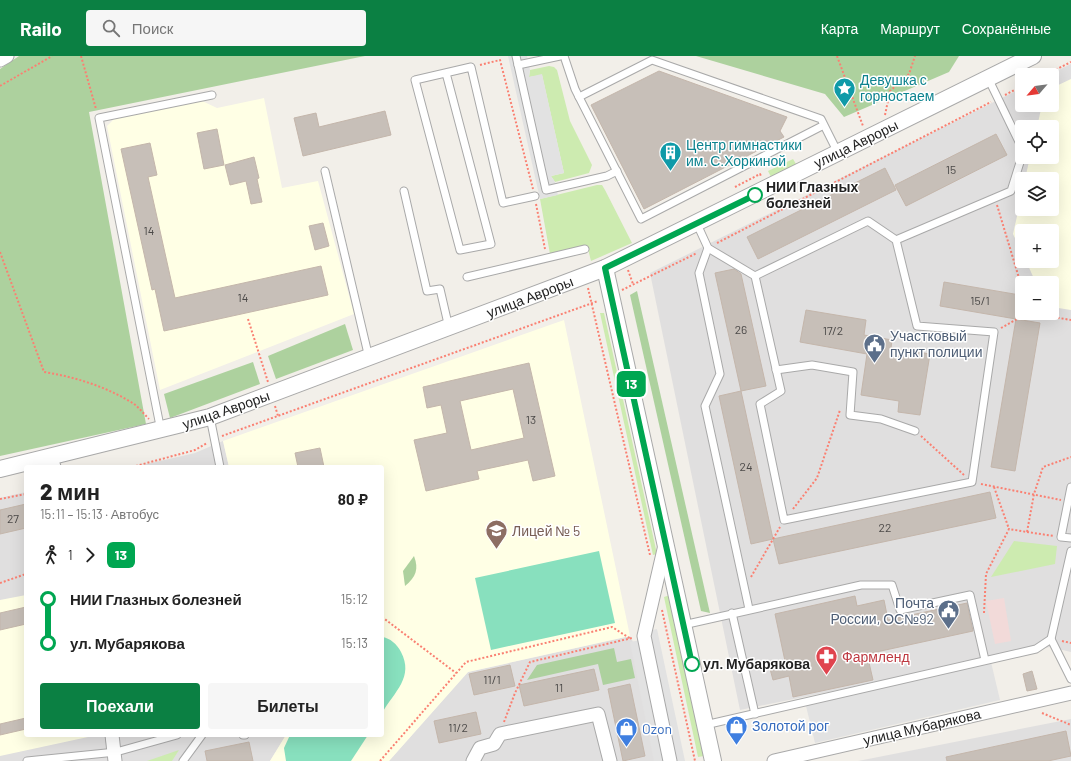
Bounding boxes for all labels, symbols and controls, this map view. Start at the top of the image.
search box [86,10,366,46]
text: Railo [20,17,62,40]
icon: search [100,17,122,39]
text: Поиск [132,19,173,37]
text: Карта [821,20,858,37]
text: Маршрут [880,20,940,37]
text: Сохранённые [962,20,1051,37]
north arrow [1015,68,1059,112]
map controls [1015,68,1059,320]
place label: Девушка с горностаем [860,71,934,104]
place icon: Девушка с горностаем [831,75,857,108]
street label: улица Авроры [811,116,901,171]
button: locate [1015,120,1059,164]
place label: Центр гимнастики им. С.Хоркиной [686,136,802,169]
building icon: Центр гимнастики им. С.Хоркиной [657,140,683,173]
house number: 15 [946,162,956,176]
button: layers [1015,172,1059,216]
place label: НИИ Глазных болезней [766,178,858,211]
marker: НИИ Глазных болезней [747,187,763,203]
house number: 14 [144,223,154,237]
button: + [1015,224,1059,268]
street label: улица Авроры [484,272,576,321]
button: − [1015,276,1059,320]
house number: 14 [238,290,248,304]
house number: 15/1 [970,293,990,307]
house number: 26 [735,322,747,336]
house number: 17/2 [823,323,843,337]
place label: Участковый пункт полиции [890,327,983,360]
public building icon: Участковый пункт полиции [862,331,888,364]
line badge: 13 [613,371,649,397]
text: 13 [625,375,637,392]
street label: улица Авроры [180,387,272,432]
house number: 13 [526,412,536,426]
house number: 24 [739,459,753,473]
text: 2 мин [40,478,100,504]
text: 80 ₽ [338,490,368,508]
text: 15:11 – 15:13 · Автобус [40,506,159,522]
house number: 27 [7,511,19,525]
school or university icon: Лицей № 5 [484,518,510,551]
house number: 22 [879,520,891,534]
place label: Лицей № 5 [512,522,580,539]
icon: walk [40,544,62,566]
icon: forward [79,544,101,566]
text: 13 [115,546,127,563]
text: 1 [68,547,73,563]
text: НИИ Глазных болезней [70,590,242,608]
text: 15:12 [341,591,368,607]
place label: Почта России, ОС№92 [831,594,934,627]
public building icon: Почта России, ОС№92 [936,598,962,631]
text: ул. Мубарякова [70,634,185,652]
text: 15:13 [341,635,368,651]
pharmacy icon: Фармленд [814,644,840,677]
place label: Фармленд [842,648,910,665]
place label: ул. Мубарякова [703,655,810,672]
marker: ул. Мубарякова [684,656,700,672]
house number: 11/1 [483,672,501,686]
house number: 11 [555,680,563,694]
button: Поехали [40,683,200,729]
button: Билеты [208,683,368,729]
street label: улица Мубарякова [861,705,983,748]
shop icon: Золотой рог [723,713,749,746]
shop icon: Ozon [614,716,640,749]
place label: Золотой рог [752,717,829,734]
house number: 11/2 [448,720,468,734]
place label: Ozon [642,720,672,737]

